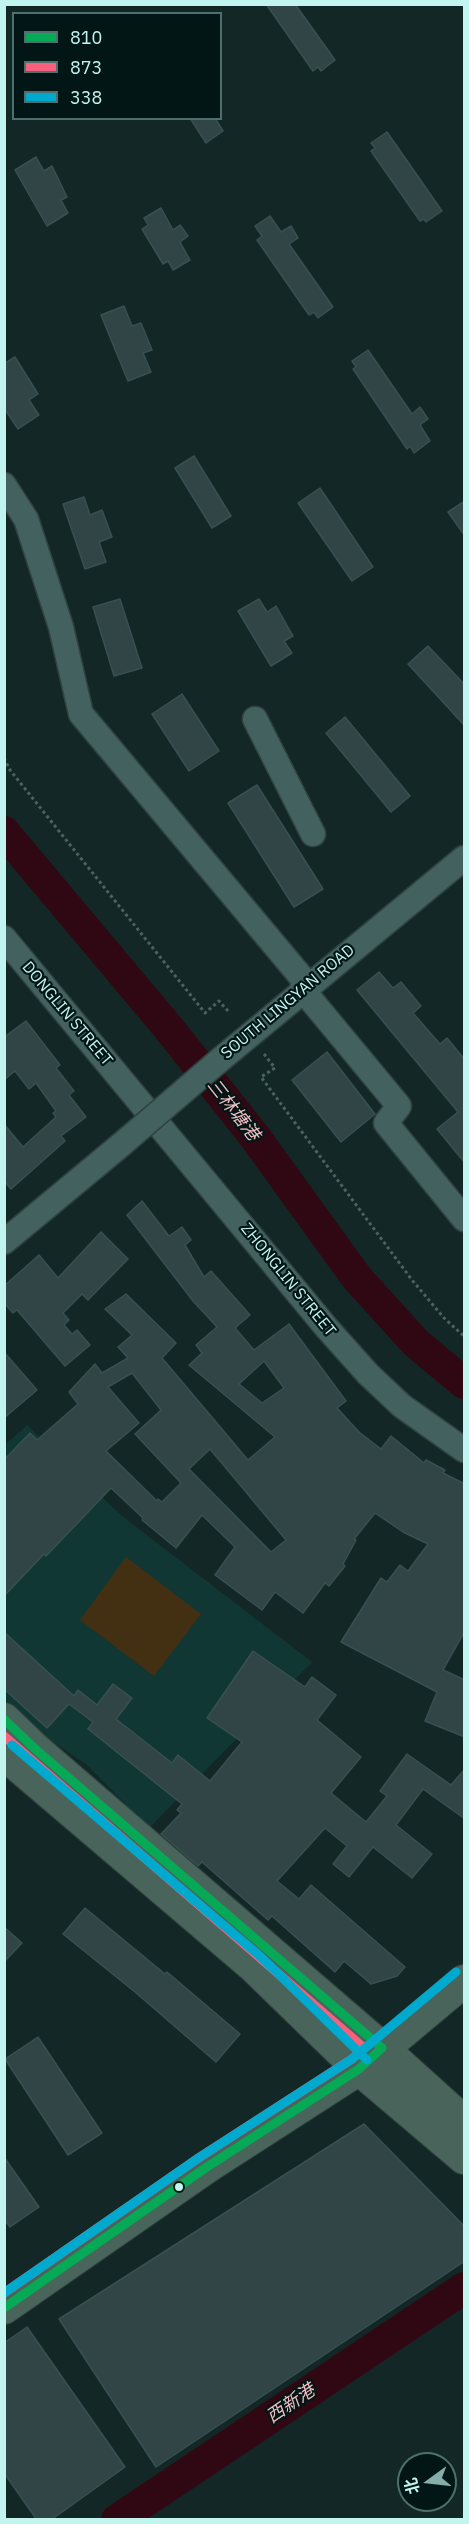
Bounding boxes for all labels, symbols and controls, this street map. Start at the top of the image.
legend [12,12,222,120]
text: 810 [70,26,102,49]
text: 873 [70,56,102,79]
text: 338 [70,86,102,109]
street label: SOUTH LINGYAN ROAD [217,941,359,1063]
street label: DONGLIN STREET [18,958,116,1070]
water label: 三林塘港 [202,1075,264,1145]
street label: ZHONGLIN STREET [236,1220,340,1340]
unlabelled marker [173,2181,185,2193]
water label: 西新港 [263,2380,319,2428]
north arrow [397,2452,457,2512]
text: 北 [400,2476,423,2496]

